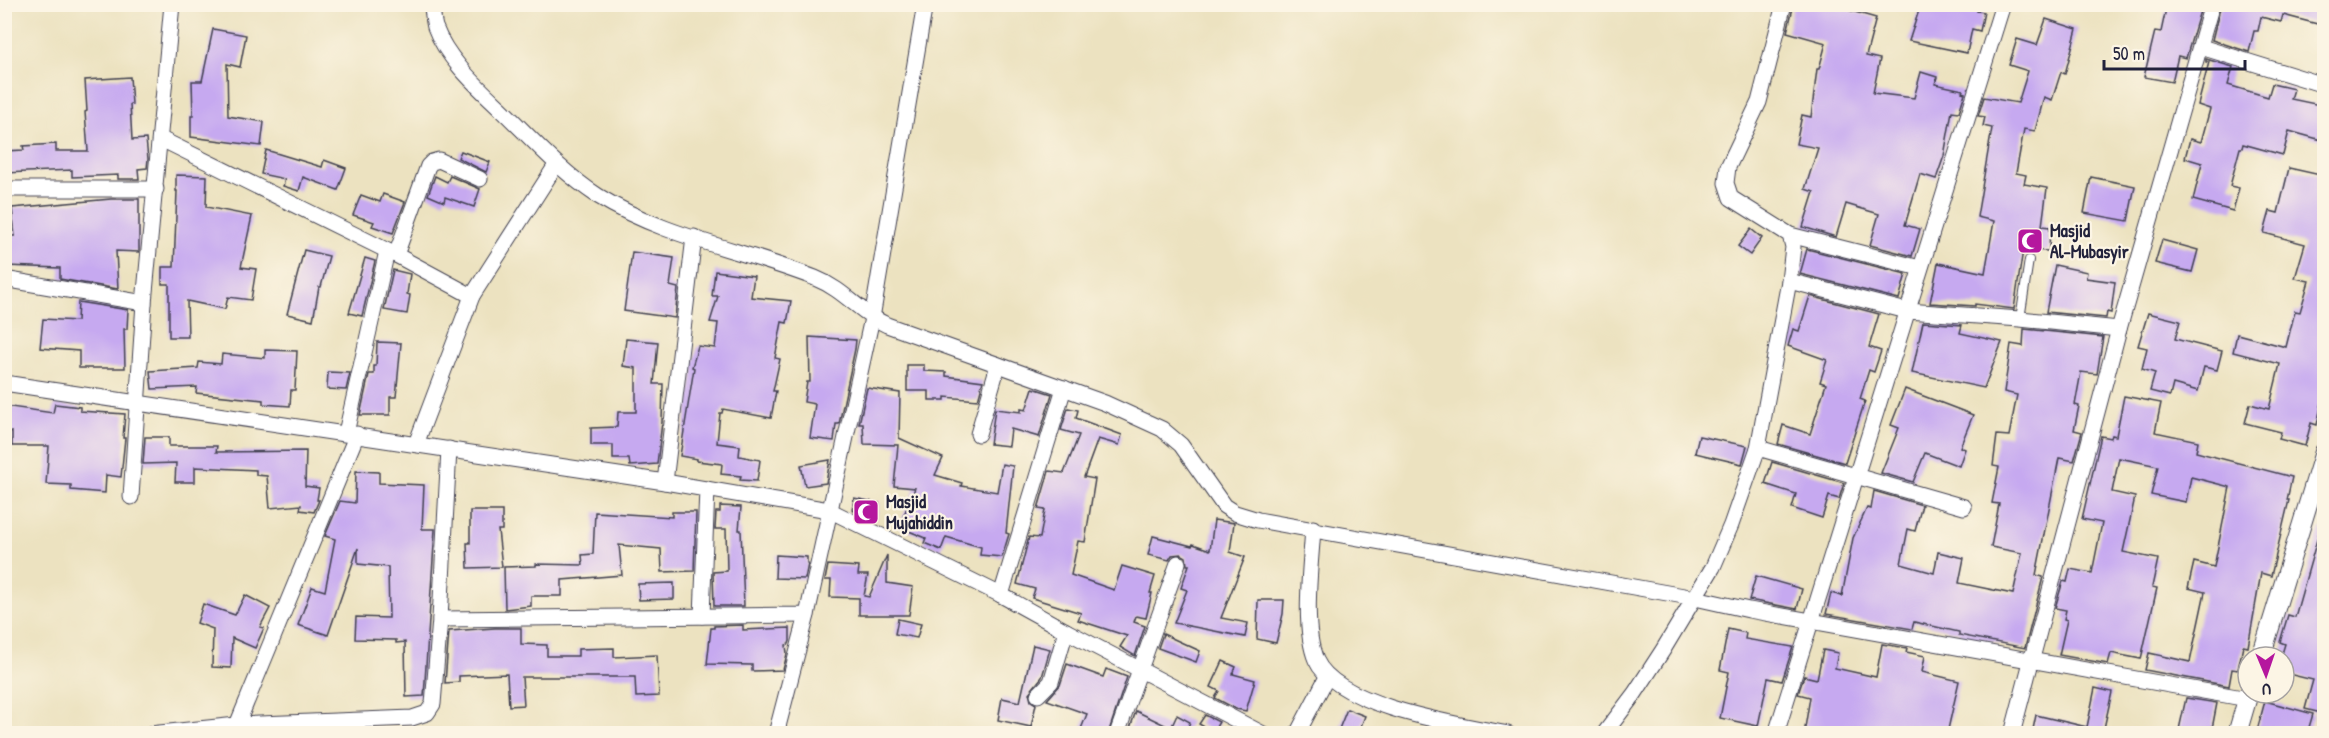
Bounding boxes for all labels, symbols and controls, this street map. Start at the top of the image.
scale bar [2104,33,2245,71]
text: 50 m [2113,41,2145,66]
place label: Masjid Al-Mubasyir [2050,218,2129,265]
mosque icon: Masjid Al-Mubasyir [2015,226,2045,256]
place label: Masjid Mujahiddin [886,489,953,535]
mosque icon: Masjid Mujahiddin [851,497,881,527]
north arrow [2236,645,2296,705]
text: U [2262,679,2271,701]

